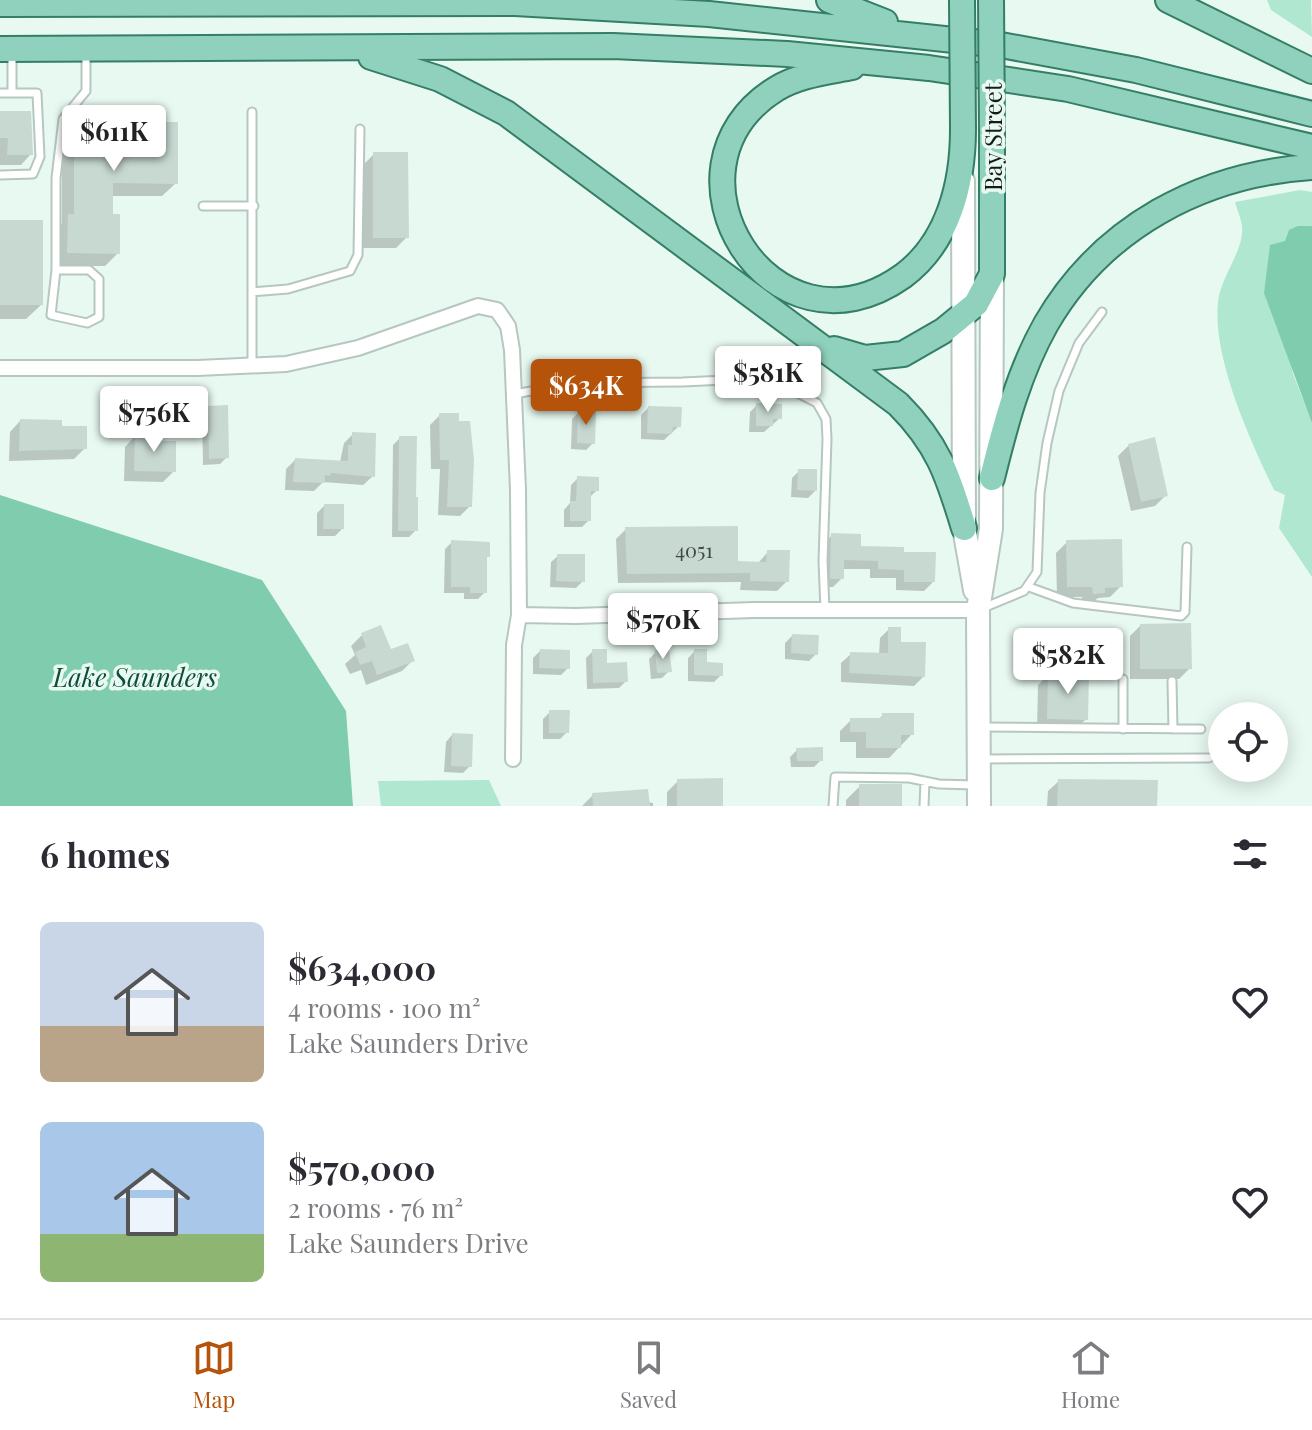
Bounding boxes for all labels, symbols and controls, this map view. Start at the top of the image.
street label: Bay Street [976,82,1008,191]
pin: $611K [58,105,170,173]
text: $611K [80,113,148,148]
pin: $581K [712,346,824,414]
text: $581K [733,354,803,389]
pin: $634K [530,359,642,427]
text: $634K [549,367,623,402]
pin: $756K [98,386,210,454]
text: $756K [118,394,190,429]
house number: 4051 [675,536,713,563]
pin: $570K [607,593,719,661]
text: $570K [626,601,700,636]
pin: $582K [1012,628,1124,696]
text: $582K [1031,636,1105,671]
water label: Lake Saunders [52,659,217,694]
map controls [1208,702,1288,782]
button: locate [1208,702,1288,782]
text: 6 homes [40,831,170,877]
icon: filters [1228,832,1272,876]
text: $634,000 [288,944,436,990]
icon: home [104,954,200,1050]
icon: heart [1228,980,1272,1024]
text: 4 rooms · 100 m² [288,990,481,1025]
text: Lake Saunders Drive [288,1025,529,1060]
text: $570,000 [288,1144,436,1190]
icon: home [104,1154,200,1250]
icon: heart [1228,1180,1272,1224]
text: 2 rooms · 76 m² [288,1190,463,1225]
text: Lake Saunders Drive [288,1225,529,1260]
tab: Map [192,1336,236,1414]
tab: Saved [620,1336,677,1414]
tab: Home [1061,1336,1120,1414]

